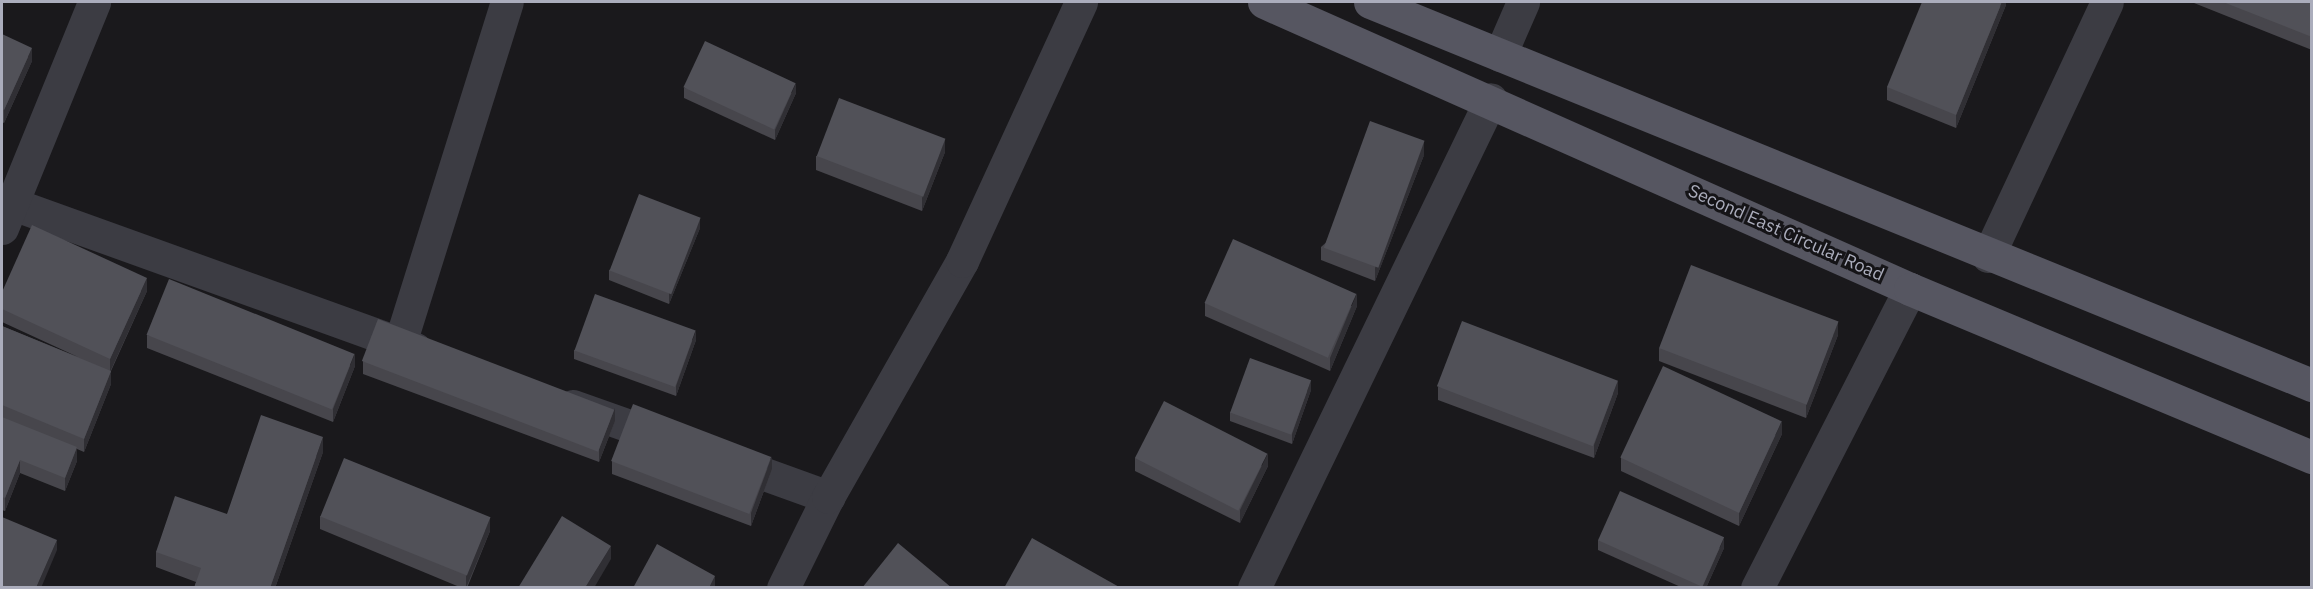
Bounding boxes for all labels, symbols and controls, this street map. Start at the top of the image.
street label: Second East Circular Road [1685,180,1887,286]

